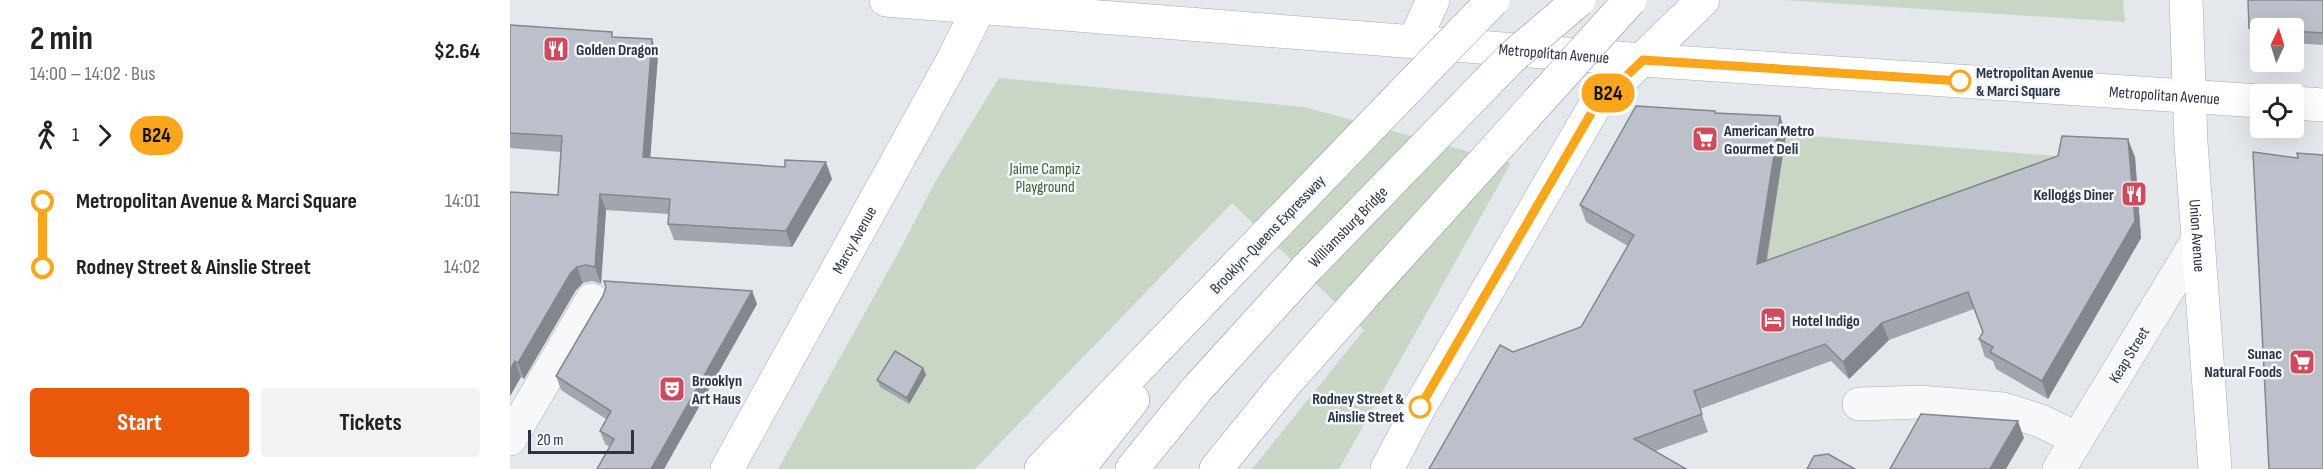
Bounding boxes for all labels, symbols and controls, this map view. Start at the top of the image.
north arrow [2250,18,2304,72]
map controls [2250,18,2304,138]
text: 2 min [30,19,93,59]
restaurant icon: Golden Dragon [541,34,571,64]
text: $2.64 [434,38,480,65]
place label: Golden Dragon [576,41,658,60]
street label: Metropolitan Avenue [1498,41,1610,68]
text: 14:00 – 14:02 · Bus [30,62,156,86]
place label: Metropolitan Avenue & Marci Square [1976,64,2094,101]
marker: Metropolitan Avenue & Marci Square [1949,70,1971,92]
line badge: B24 [1574,74,1642,112]
text: B24 [1594,81,1622,106]
street label: Metropolitan Avenue [2108,83,2220,109]
button: locate [2250,84,2304,138]
icon: walk [30,119,63,152]
icon: forward [88,119,121,152]
place label: American Metro Gourmet Deli [1723,122,1814,159]
text: 1 [72,123,79,147]
text: B24 [142,123,171,148]
supermarket icon: American Metro Gourmet Deli [1690,124,1720,154]
park label: Jaime Campiz Playground [1009,160,1081,197]
street label: Brooklyn-Queens Expressway [1206,172,1330,298]
restaurant icon: Kelloggs Diner [2119,179,2149,209]
street label: Williamsburg Bridge [1305,183,1392,272]
place label: Kelloggs Diner [2033,186,2114,205]
text: Metropolitan Avenue & Marci Square [76,188,357,215]
text: 14:01 [445,189,480,213]
street label: Union Avenue [2184,199,2208,273]
street label: Marcy Avenue [829,203,881,277]
text: Rodney Street & Ainslie Street [76,254,311,281]
text: 14:02 [444,255,480,279]
hotel icon: Hotel Indigo [1758,305,1788,335]
place label: Hotel Indigo [1792,312,1860,331]
street label: Keap Street [2105,323,2154,387]
place label: Sunac Natural Foods [2204,345,2282,382]
supermarket icon: Sunac Natural Foods [2287,347,2317,377]
place label: Brooklyn Art Haus [691,372,742,409]
theatre icon: Brooklyn Art Haus [657,374,687,404]
button: Start [30,388,249,457]
button: Tickets [261,388,480,457]
place label: Rodney Street & Ainslie Street [1312,390,1404,427]
marker: Rodney Street & Ainslie Street [1409,396,1431,418]
scale bar [528,427,634,454]
text: 20 m [537,431,564,450]

